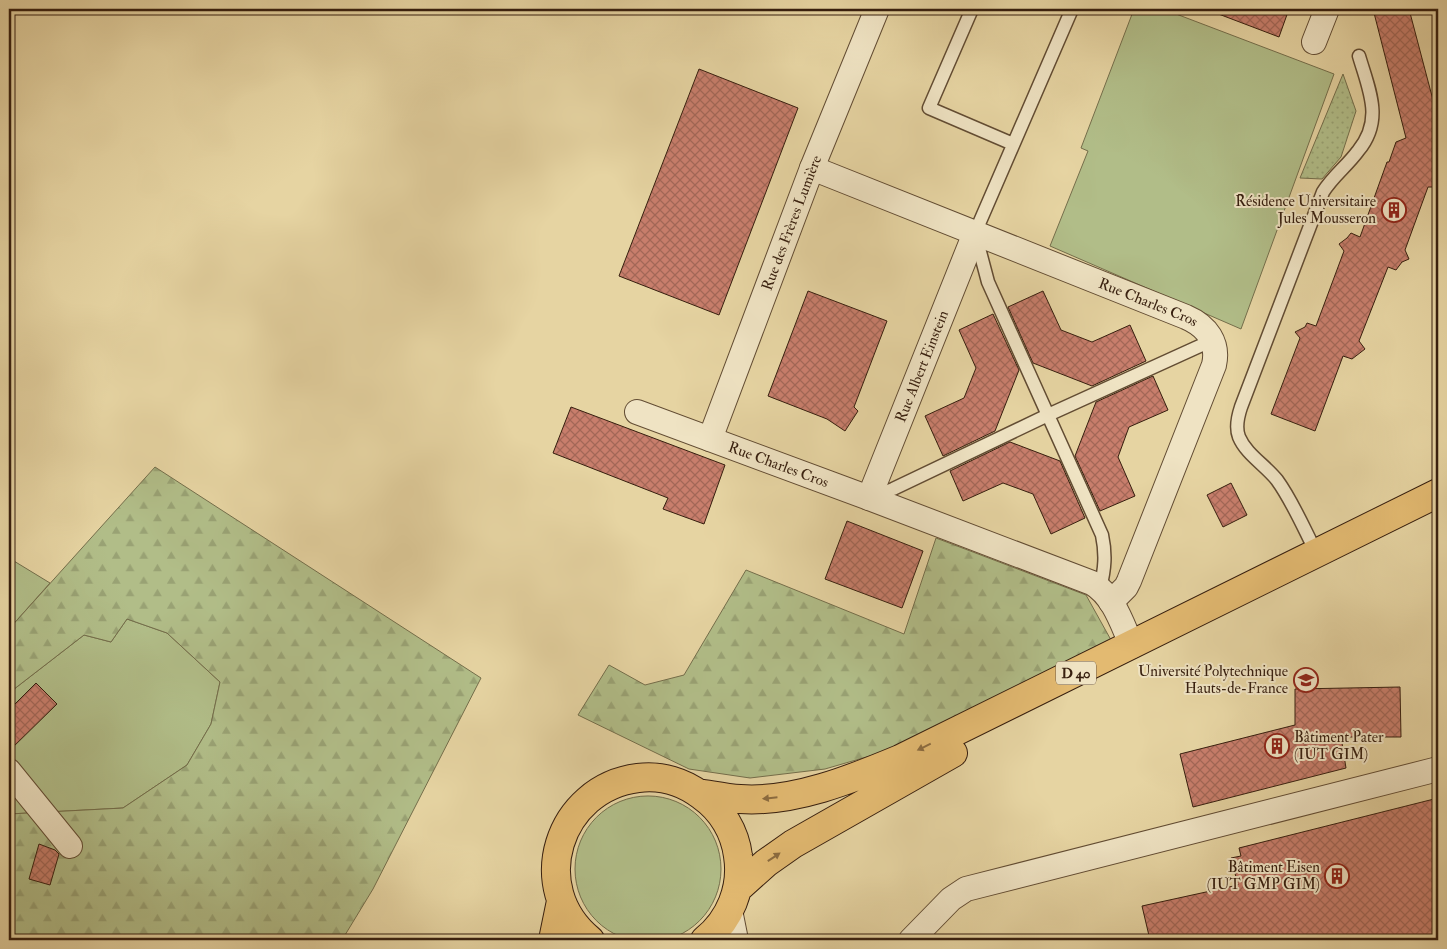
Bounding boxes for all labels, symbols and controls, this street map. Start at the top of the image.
street label: Rue des Frères Lumière [757,152,826,293]
place label: Résidence Universitaire Jules Mousseron [1235,192,1376,229]
building icon: Résidence Universitaire Jules Mousseron [1381,197,1407,223]
street label: Rue Charles Cros [1096,274,1202,331]
street label: Rue Albert Einstein [891,307,953,425]
street label: Rue Charles Cros [726,437,831,492]
road number: D 40 [1056,661,1096,684]
place label: Université Polytechnique Hauts-de-France [1138,662,1288,698]
school or university icon: Université Polytechnique Hauts-de-France [1293,667,1319,693]
place label: Bâtiment Pater (IUT GIM) [1294,728,1384,764]
building icon: Bâtiment Pater (IUT GIM) [1264,733,1290,759]
one-way arrow [917,744,931,752]
one-way arrow [762,794,778,802]
one-way arrow [767,852,781,862]
place label: Bâtiment Eisen (IUT GMP GIM) [1207,858,1320,894]
building icon: Bâtiment Eisen (IUT GMP GIM) [1324,863,1350,889]

